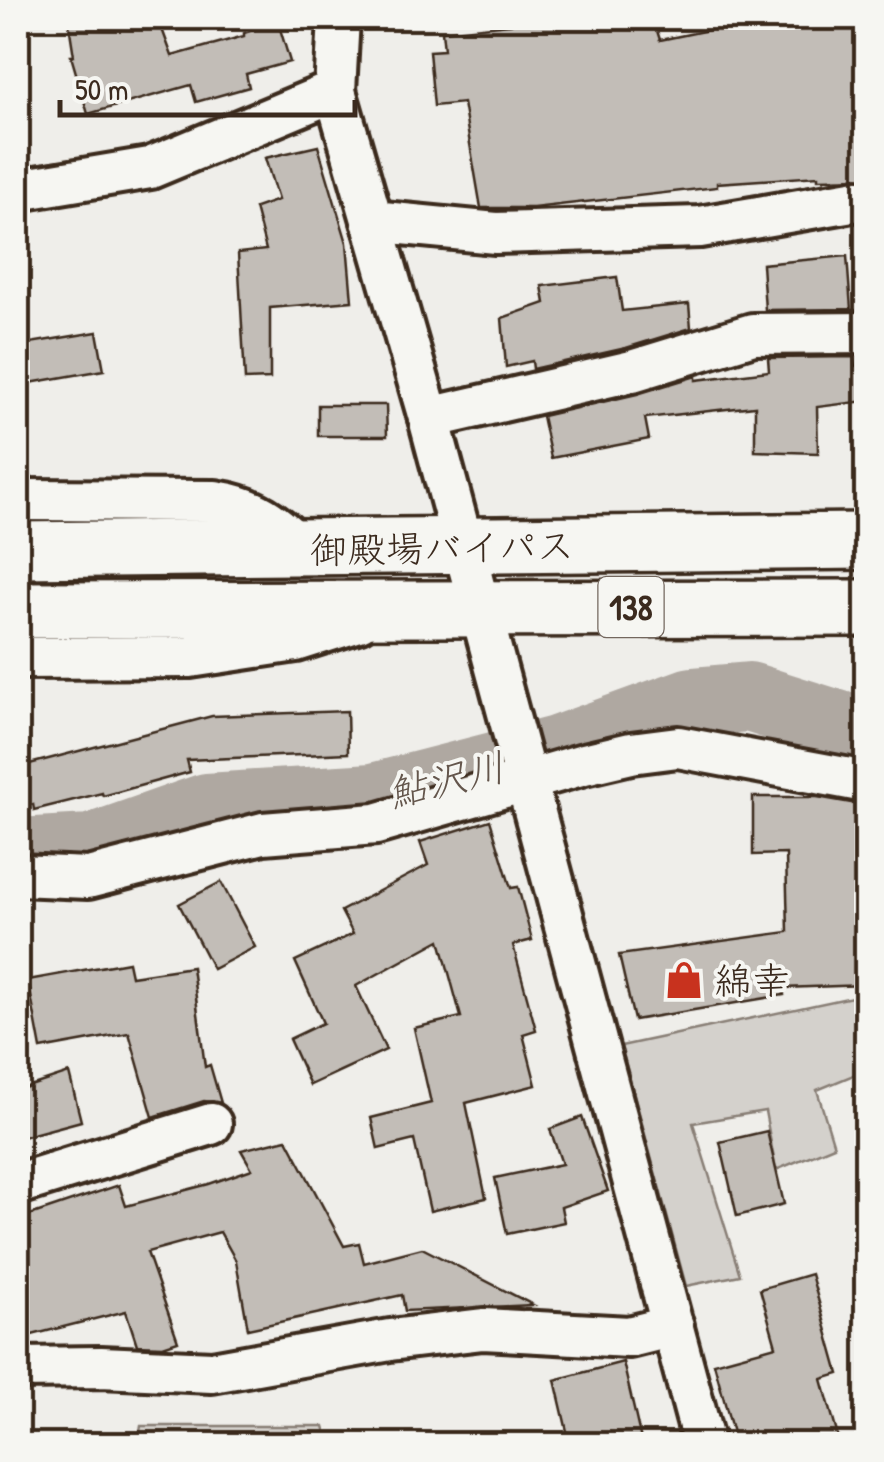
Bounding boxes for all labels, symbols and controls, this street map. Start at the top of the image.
scale bar [60,55,355,117]
text: 50 m [75,69,128,109]
street label: 御殿場バイパス [309,519,575,575]
road number: 138 [598,577,664,637]
water label: 鮎沢川 [381,738,511,820]
place label: 綿幸 [714,954,790,1006]
shop icon: 綿幸 [663,959,705,1001]

